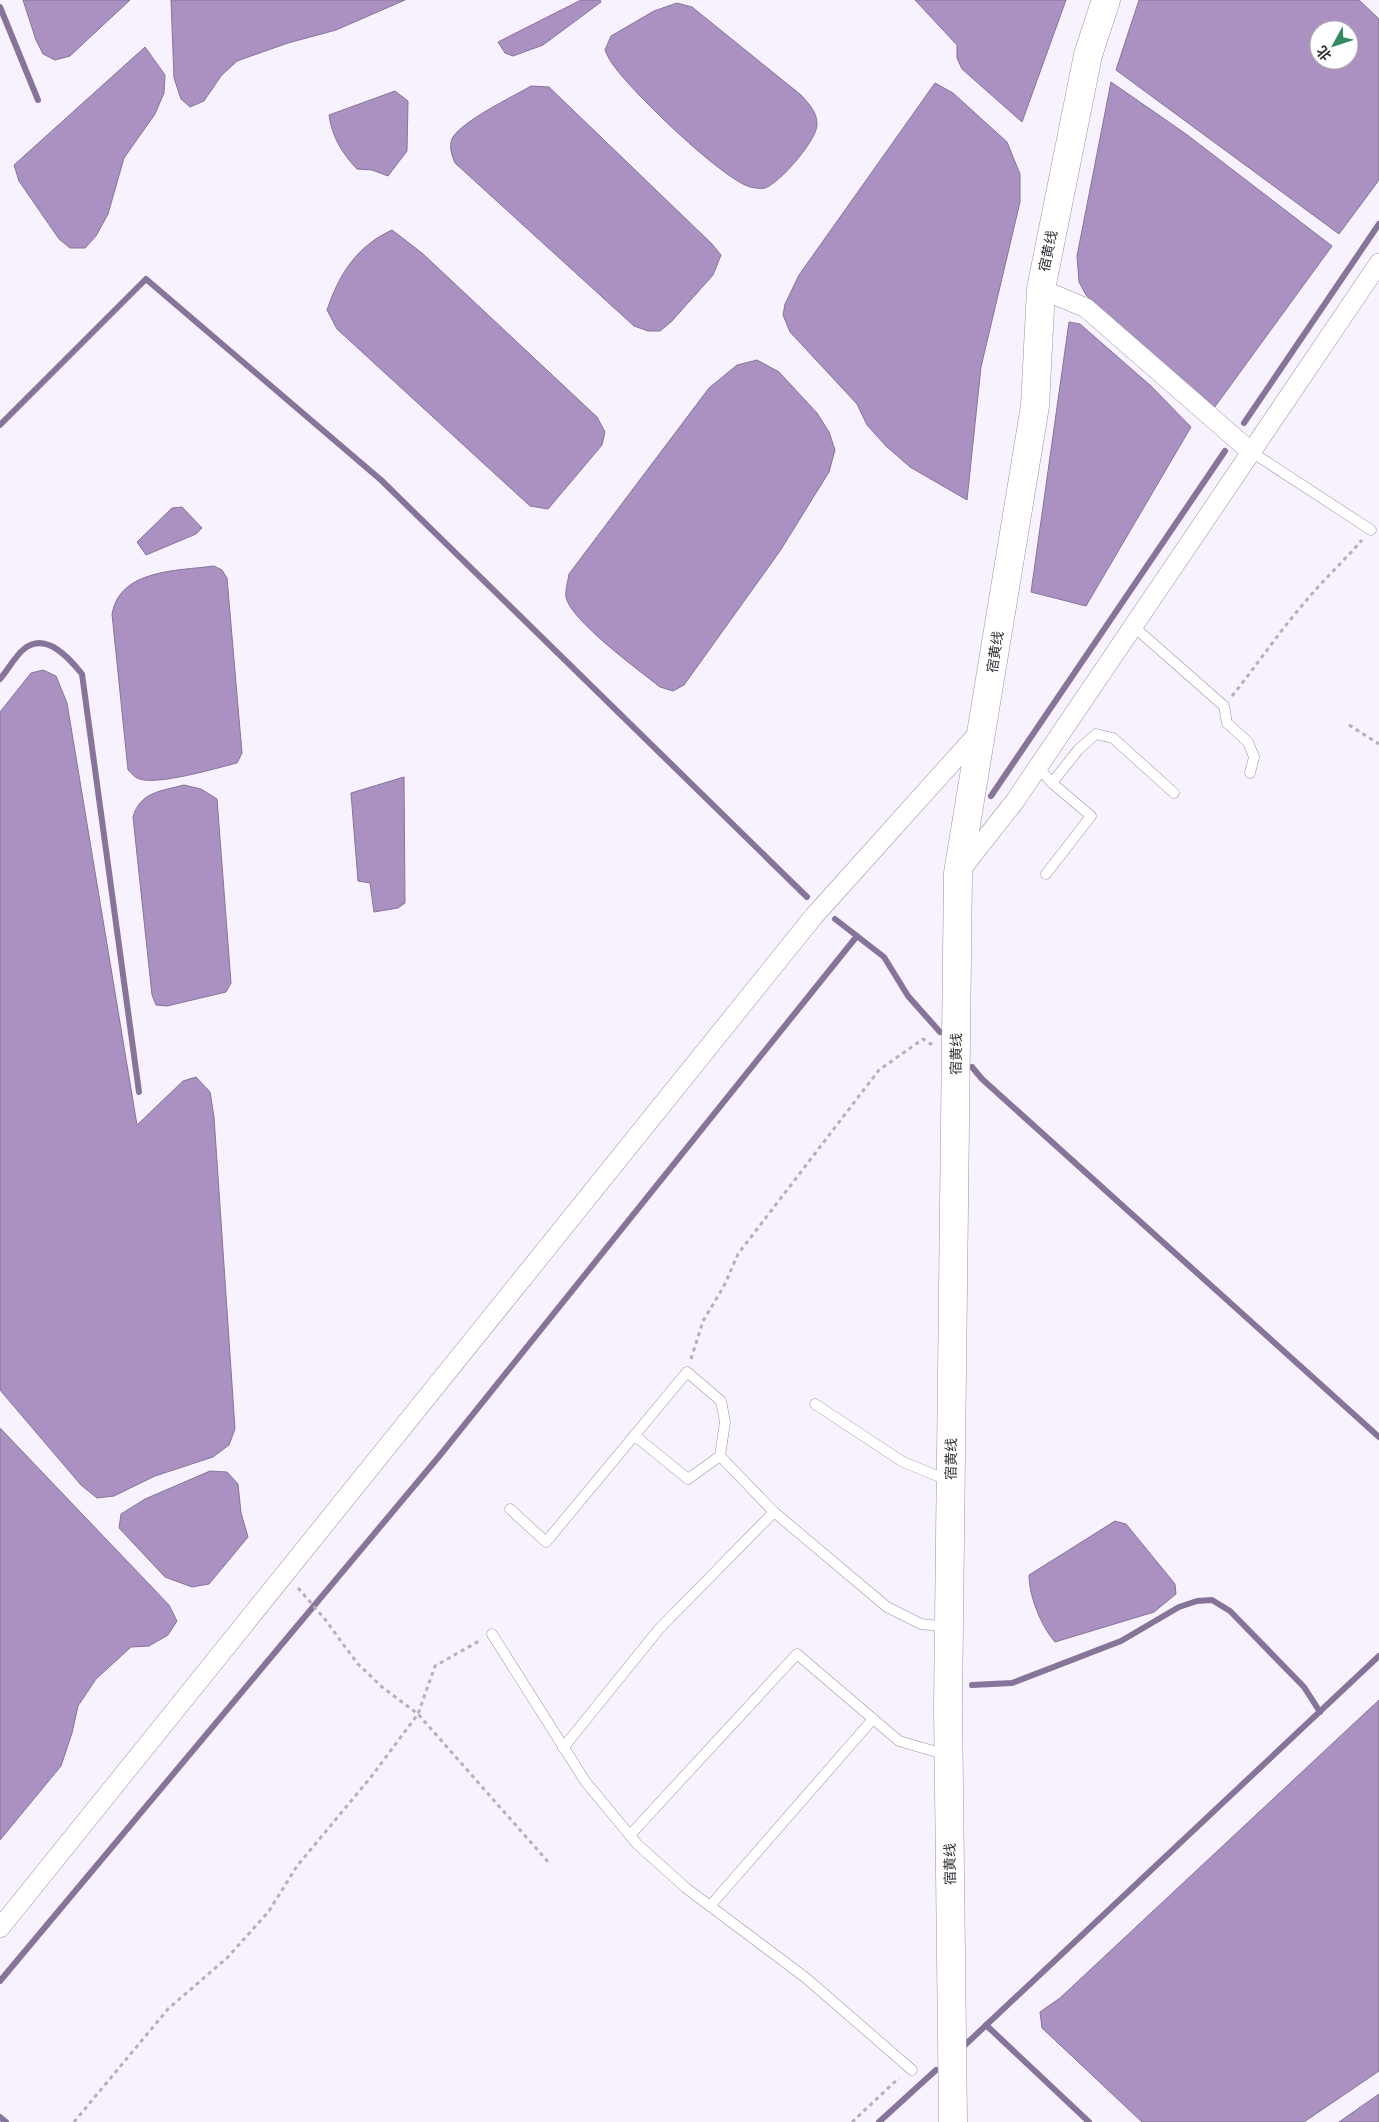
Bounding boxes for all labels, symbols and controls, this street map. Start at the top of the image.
north arrow [1309,20,1359,70]
text: 北 [1313,43,1335,64]
street label: 宿黄线 [1036,229,1060,273]
street label: 宿黄线 [984,630,1006,674]
street label: 宿黄线 [948,1033,964,1075]
street label: 宿黄线 [943,1438,959,1480]
street label: 宿黄线 [942,1843,958,1885]

